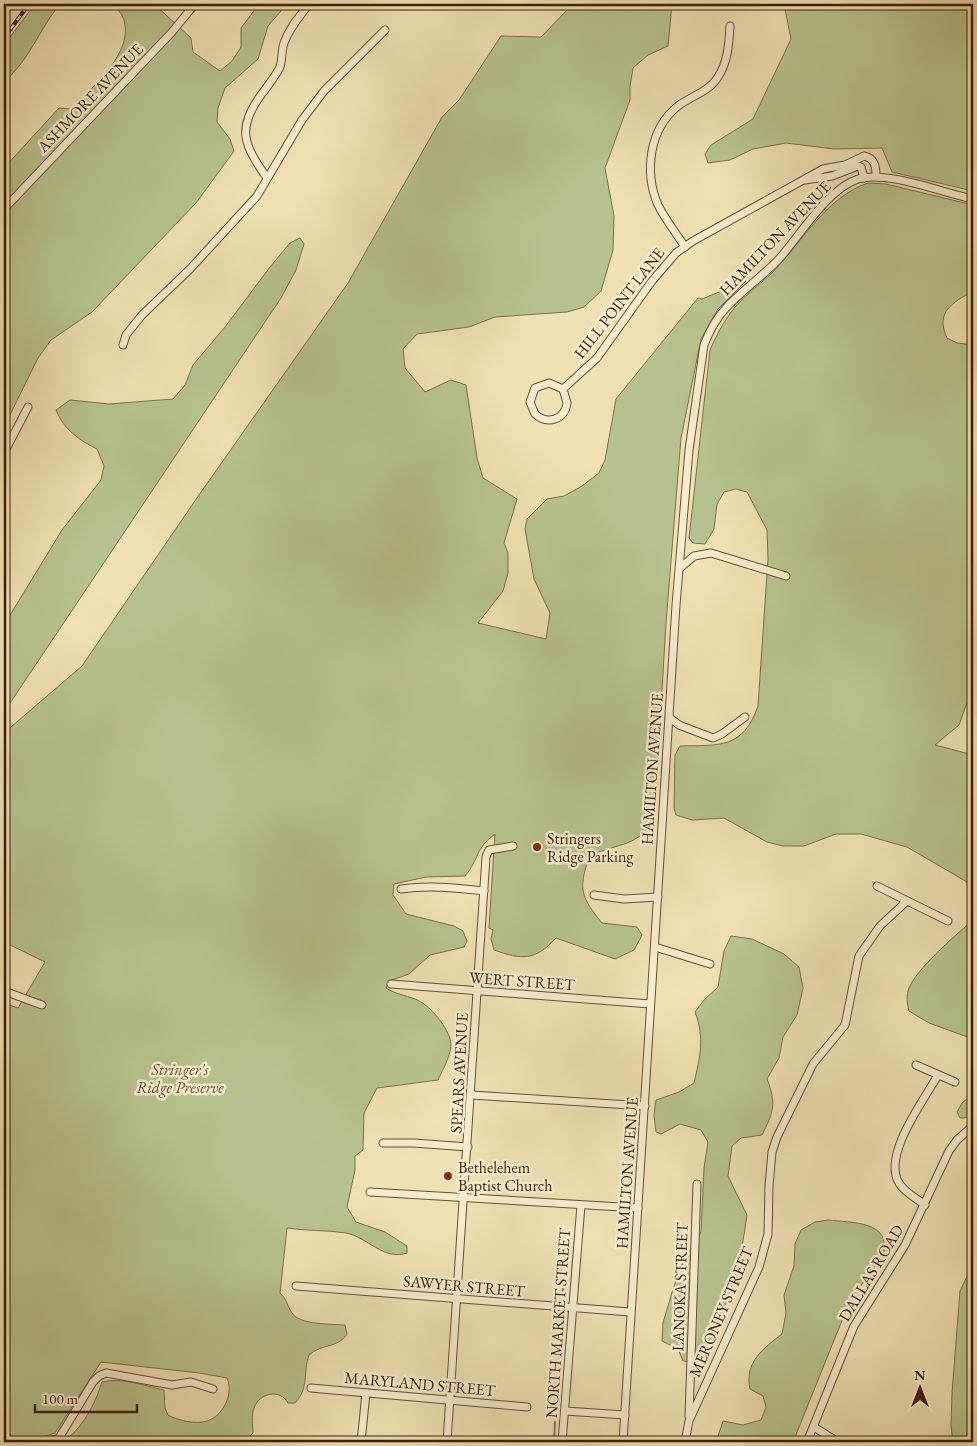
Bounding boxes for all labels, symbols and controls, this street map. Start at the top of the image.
street label: ASHMORE AVENUE [32,39,148,158]
street label: HAMILTON AVENUE [715,176,835,300]
street label: HILL POINT LANE [569,243,669,363]
street label: HAMILTON AVENUE [636,692,668,846]
place label: Stringers Ridge Parking [547,828,634,867]
marker: Stringers Ridge Parking [531,841,543,853]
street label: WERT STREET [469,967,576,995]
street label: SPEARS AVENUE [445,1012,473,1134]
park label: Stringer's Ridge Preserve [136,1059,224,1098]
street label: HAMILTON AVENUE [611,1096,643,1250]
place label: Bethelehem Baptist Church [458,1157,553,1196]
marker: Bethelehem Baptist Church [442,1170,454,1182]
street label: DALLAS ROAD [834,1221,908,1325]
street label: LANOKA STREET [667,1222,693,1352]
street label: NORTH MARKET STREET [541,1227,575,1419]
street label: MERONEY STREET [684,1243,758,1380]
street label: SAWYER STREET [402,1270,526,1302]
north arrow [894,1364,944,1414]
text: N [914,1366,926,1384]
street label: MARYLAND STREET [344,1367,497,1401]
scale bar [35,1381,138,1413]
text: 100 m [42,1389,79,1408]

